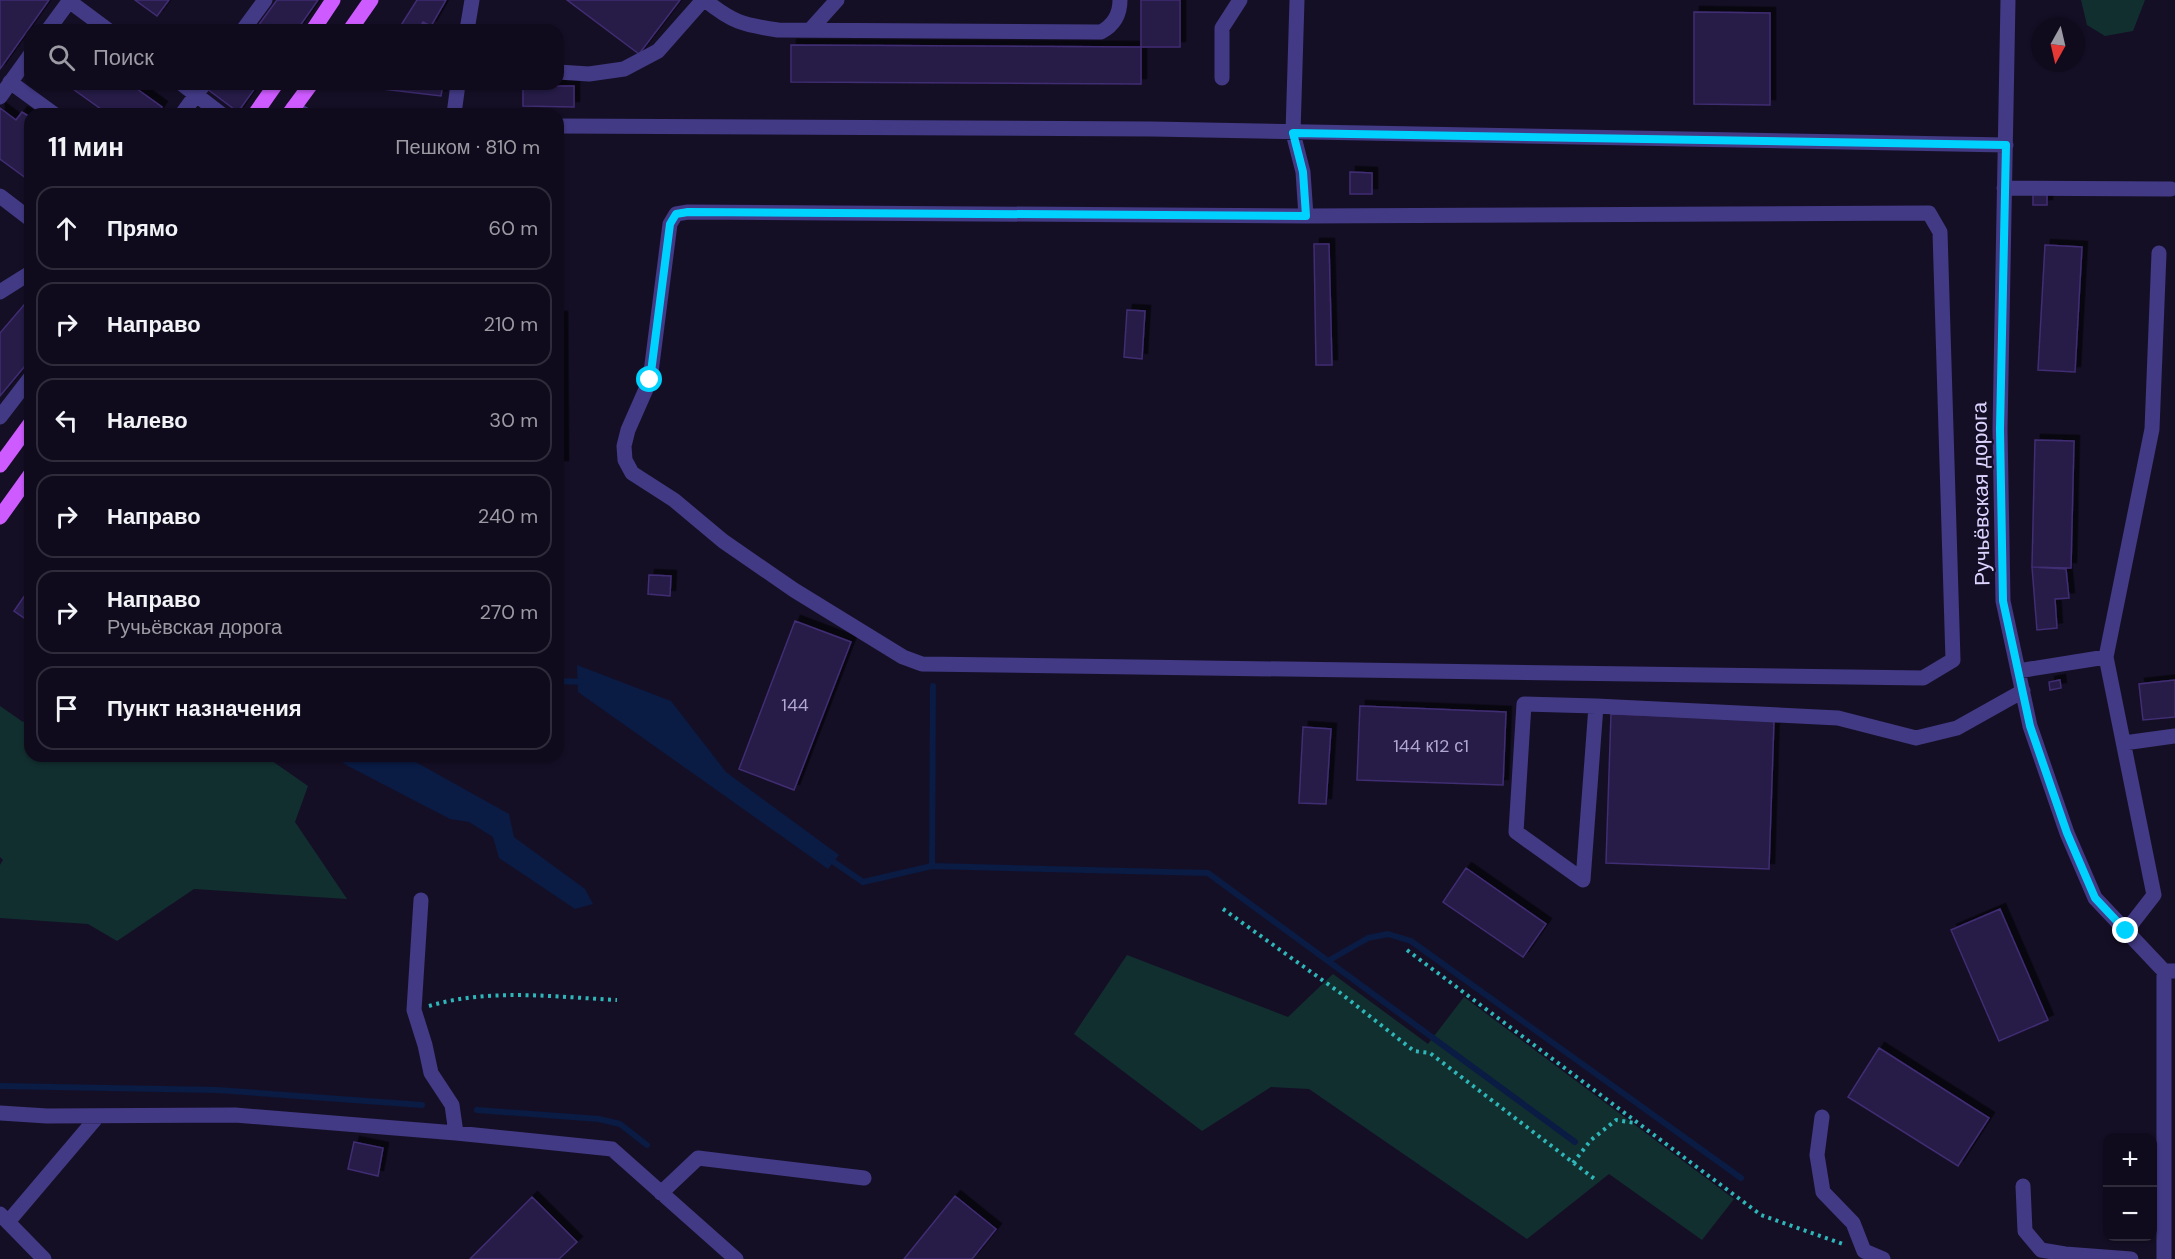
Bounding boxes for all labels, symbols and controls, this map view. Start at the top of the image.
north arrow [2031,18,2085,72]
search box [24,24,564,90]
icon: search [45,41,78,74]
text: Поиск [93,43,154,72]
text: 11 мин [48,130,124,164]
text: Пешком · 810 m [395,134,540,160]
icon: ahead [50,212,83,245]
text: Прямо [107,214,178,243]
text: 60 m [489,215,538,241]
icon: right [50,308,83,341]
text: Направо [107,310,201,339]
text: 210 m [483,311,538,337]
route start [636,366,662,392]
street label: Ручьёвская дорога [1965,401,1997,586]
icon: left [50,404,83,437]
text: Налево [107,406,188,435]
text: 30 m [489,407,538,433]
icon: right [50,500,83,533]
text: Направо [107,502,201,531]
text: 240 m [478,503,538,529]
text: Направо [107,585,201,614]
icon: right [50,596,83,629]
text: 270 m [480,599,538,625]
text: Ручьёвская дорога [107,614,282,640]
icon: arrive [50,692,83,725]
house number: 144 [781,693,809,717]
text: Пункт назначения [107,694,302,723]
house number: 144 к12 с1 [1393,734,1469,758]
route end [2112,917,2138,943]
map controls [2103,1133,2157,1241]
button: + [2103,1133,2157,1187]
button: − [2103,1187,2157,1241]

